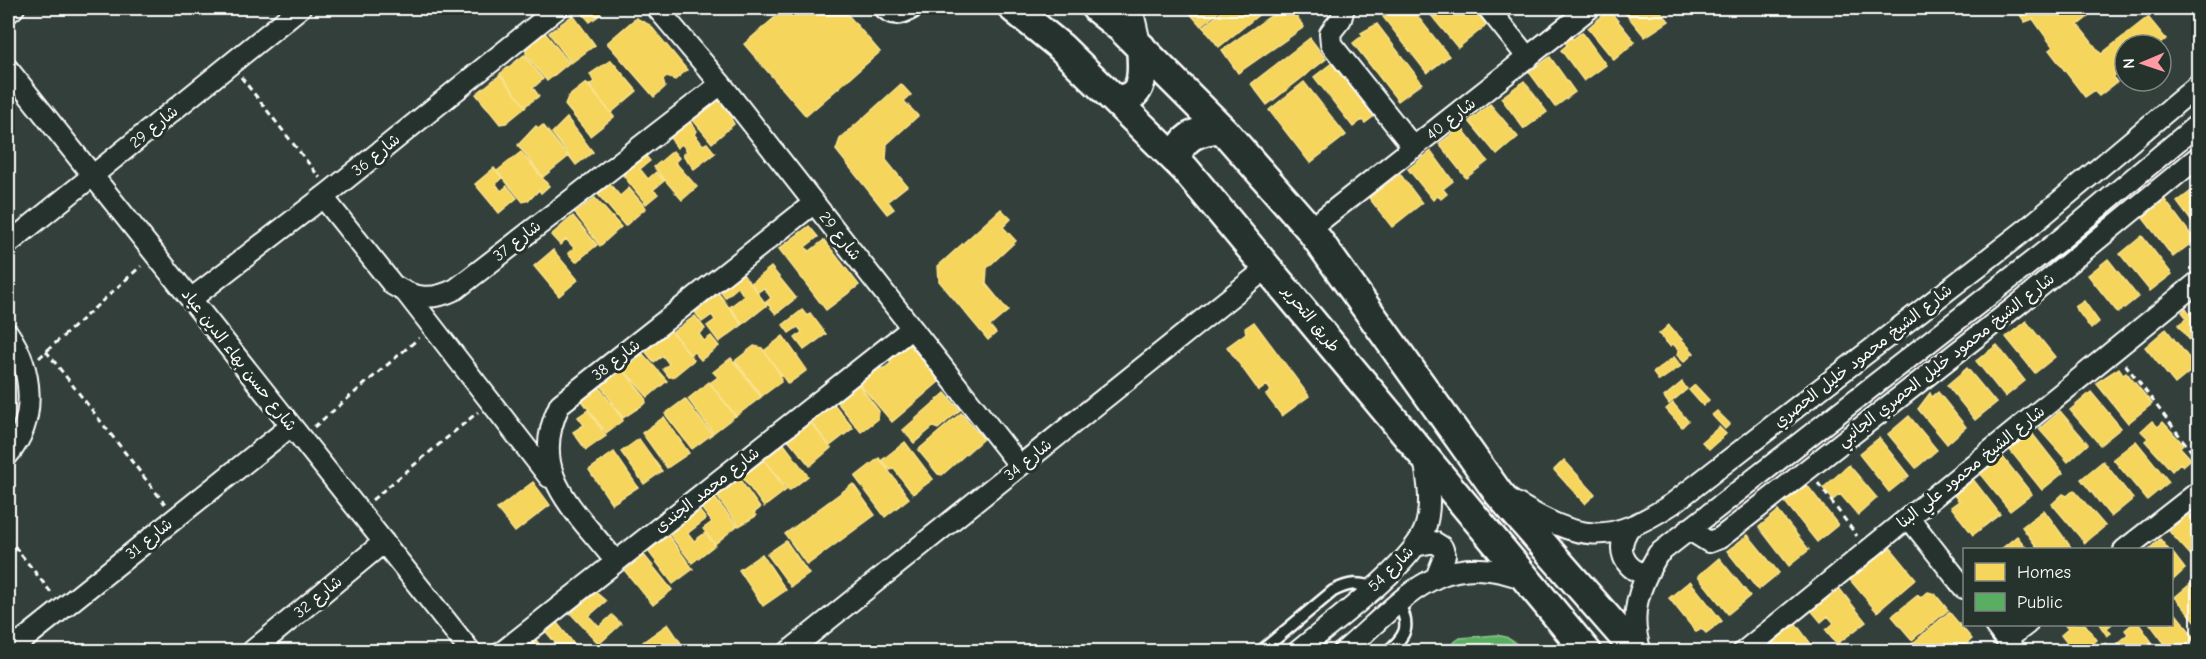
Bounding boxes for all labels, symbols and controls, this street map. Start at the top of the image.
north arrow [2113,33,2173,93]
text: N [2120,58,2138,69]
street label: شارع 40 [1423,94,1480,145]
street label: شارع 29 [126,102,183,153]
street label: شارع 36 [348,130,405,181]
street label: شارع 29 [814,208,865,265]
street label: شارع 37 [490,217,546,267]
street label: شارع الشيخ محمود خليل الحصري الجانبي [1834,270,2061,454]
street label: طريق التحرير [1277,281,1343,356]
street label: شارع الشيخ محمود خليل الحصري [1770,281,1957,433]
street label: شارع حسن بهاء الدين عياد [176,285,300,436]
street label: شارع 38 [588,336,645,386]
street label: شارع الشيخ محمود علي البنا [1894,402,2051,536]
street label: شارع 34 [1001,435,1057,486]
street label: شارع محمد الجندى [651,444,764,538]
street label: شارع 31 [122,515,177,565]
street label: شارع 54 [1365,543,1419,597]
legend [1963,548,2173,626]
text: Homes [2017,562,2071,583]
street label: شارع 32 [290,572,347,623]
text: Public [2017,592,2063,613]

